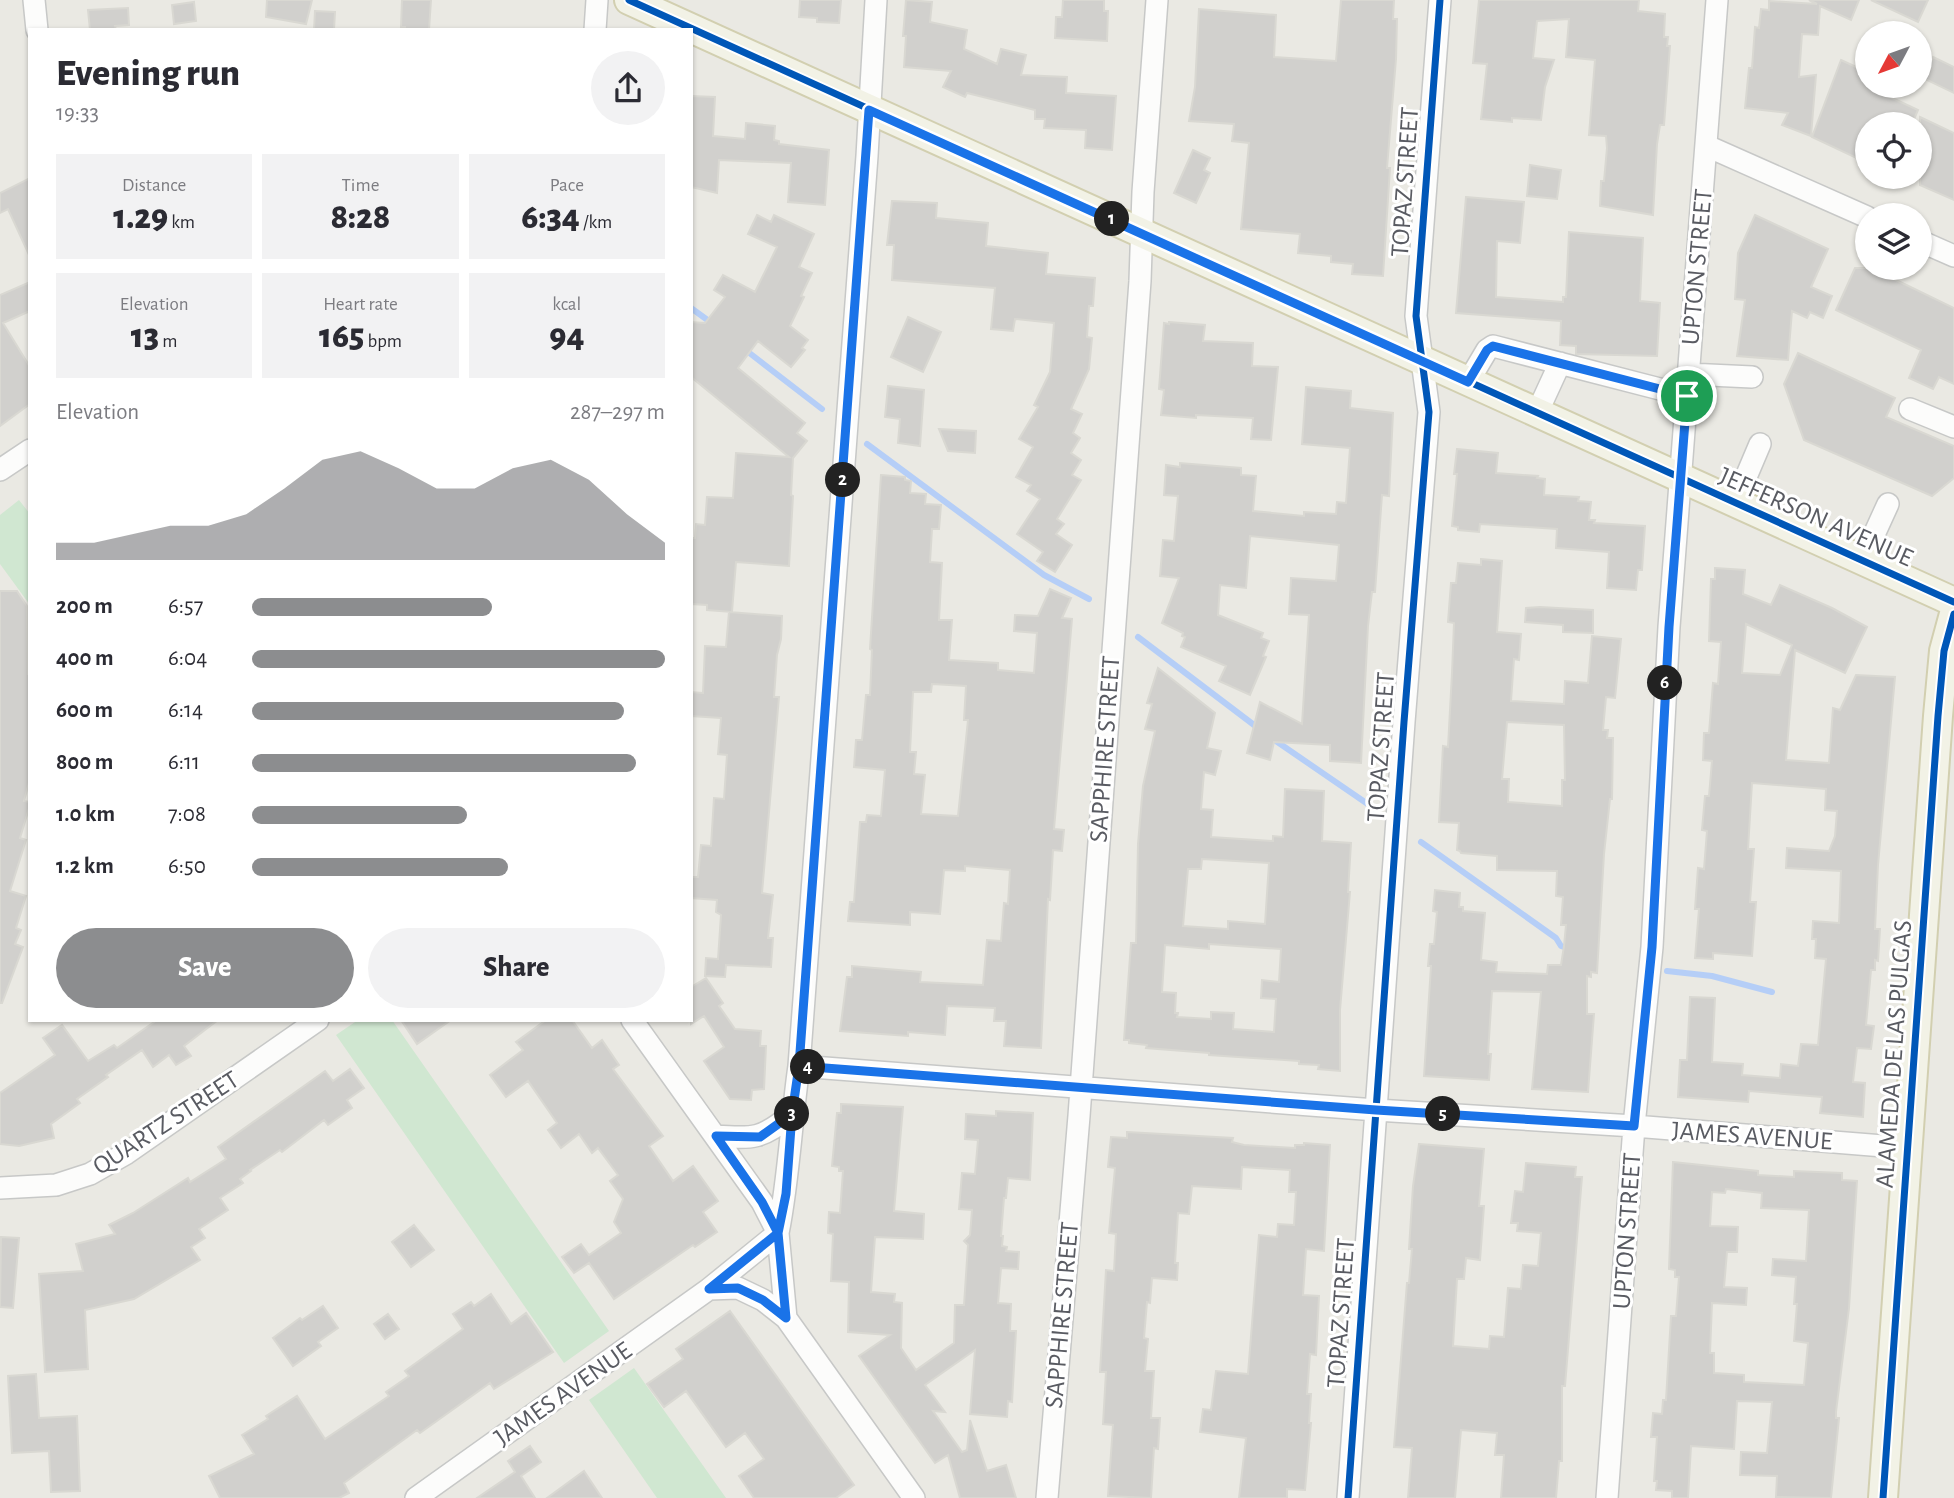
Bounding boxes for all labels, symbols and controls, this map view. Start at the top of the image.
north arrow [1855,21,1932,98]
map controls [1855,21,1932,280]
button: share [591,51,665,125]
text: Evening run [56,55,240,93]
text: 19:33 [56,102,99,125]
street label: TOPAZ STREET [1387,106,1423,258]
button: locate [1855,112,1932,189]
text: Distance [122,176,186,195]
text: Time [342,176,379,195]
text: Pace [550,176,584,195]
street label: UPTON STREET [1677,187,1717,346]
text: 1.29 [113,200,168,235]
text: 8:28 [331,200,390,235]
text: 6:34 [521,200,580,235]
pin: 1 [1094,202,1130,236]
button: layers [1855,203,1932,280]
text: 1 [1108,209,1115,228]
text: km [168,213,195,232]
text: /km [580,213,612,232]
text: Elevation [120,295,189,314]
text: Heart rate [323,295,398,314]
text: kcal [552,295,581,314]
text: 13 [131,319,159,354]
text: 165 [319,319,364,354]
text: 94 [549,319,584,354]
text: m [159,332,177,351]
text: bpm [364,332,402,351]
pin [1657,366,1717,426]
icon: arrive [1668,377,1706,415]
text: Elevation [56,401,139,424]
text: 287–297 m [570,401,665,424]
pin: 2 [826,462,860,498]
street label: JEFFERSON AVENUE [1715,463,1917,571]
text: 2 [838,470,847,489]
text: 200 m [56,595,113,618]
text: 6:57 [168,595,203,618]
text: 400 m [56,647,114,670]
text: 6:04 [168,647,207,670]
street label: SAPPHIRE STREET [1086,654,1125,843]
pin: 6 [1648,666,1682,700]
street label: TOPAZ STREET [1363,671,1399,823]
text: 6 [1660,673,1669,692]
text: 600 m [56,699,113,722]
text: 6:14 [168,699,203,722]
text: 800 m [56,751,113,774]
text: 6:11 [168,751,200,774]
text: 1.0 km [56,803,115,826]
text: 7:08 [168,803,206,826]
text: 1.2 km [56,855,114,878]
text: 6:50 [168,855,206,878]
street label: ALAMEDA DE LAS PULGAS [1872,919,1916,1189]
button: Save [56,928,354,1008]
button: Share [368,928,665,1008]
pin: 4 [790,1050,826,1084]
text: 4 [803,1057,812,1076]
street label: QUARTZ STREET [88,1066,244,1180]
pin: 3 [774,1096,810,1132]
pin: 5 [1426,1096,1460,1132]
text: 3 [787,1104,796,1123]
text: 5 [1438,1104,1447,1123]
street label: JAMES AVENUE [1671,1117,1833,1155]
street label: UPTON STREET [1609,1152,1645,1310]
street label: SAPPHIRE STREET [1041,1220,1083,1409]
street label: TOPAZ STREET [1323,1237,1359,1389]
street label: JAMES AVENUE [490,1337,636,1451]

